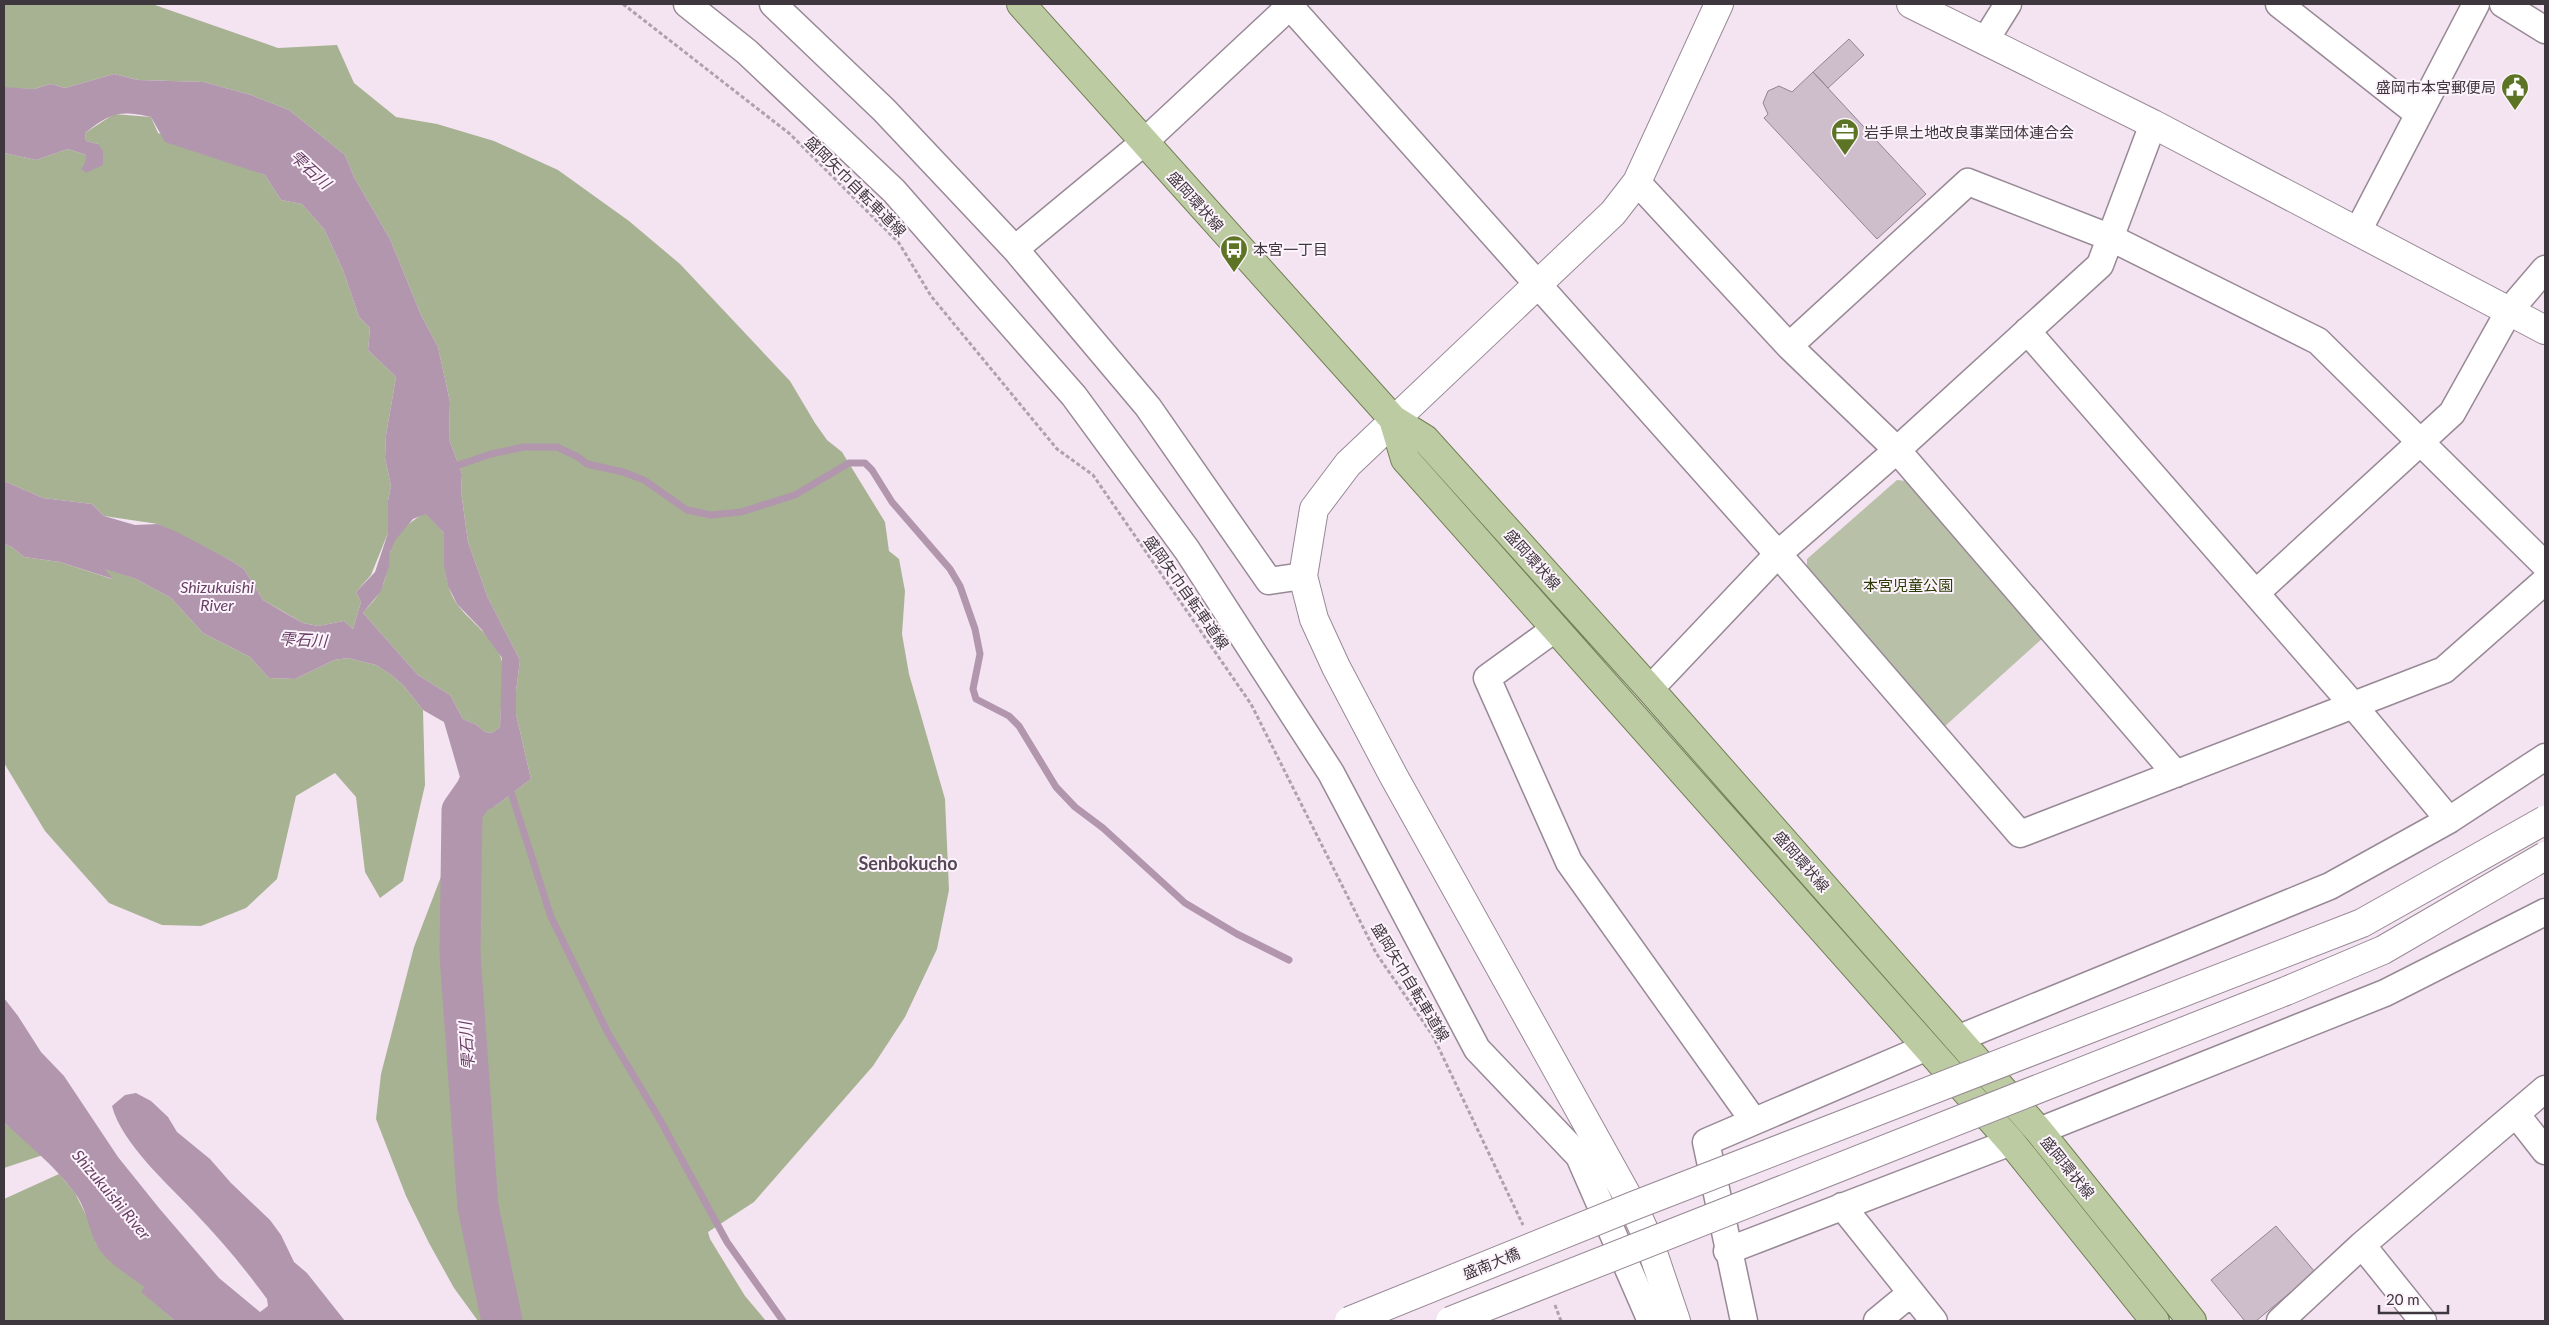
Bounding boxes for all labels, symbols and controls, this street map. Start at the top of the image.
public building icon: 盛岡市本宮郵便局 [2500,72,2530,111]
place label: 盛岡市本宮郵便局 [2376,78,2496,96]
office icon: 岩手県土地改良事業団体連合会 [1830,117,1860,156]
place label: 岩手県土地改良事業団体連合会 [1864,123,2074,141]
street label: 盛岡矢巾自転車道線 [802,132,910,240]
water label: 雫石川 [287,146,337,193]
street label: 盛岡環状線 [1164,167,1228,235]
bus stop icon: 本宮一丁目 [1219,234,1249,273]
place label: 本宮一丁目 [1253,240,1328,258]
street label: 盛岡環状線 [1501,525,1565,593]
street label: 盛岡矢巾自転車道線 [1141,532,1233,652]
park label: 本宮児童公園 [1863,576,1953,594]
water label: Shizukuishi River [180,577,254,614]
water label: 雫石川 [279,628,329,650]
street label: 盛岡環状線 [1771,827,1833,895]
district label: Senbokucho [858,852,958,874]
street label: 盛岡矢巾自転車道線 [1369,919,1453,1045]
water label: 雫石川 [455,1019,477,1071]
street label: 盛岡環状線 [2037,1132,2099,1202]
water label: Shizukuishi River [69,1145,155,1243]
street label: 盛南大橋 [1460,1243,1522,1283]
scale bar [2379,1282,2448,1314]
text: 20 m [2386,1290,2420,1308]

